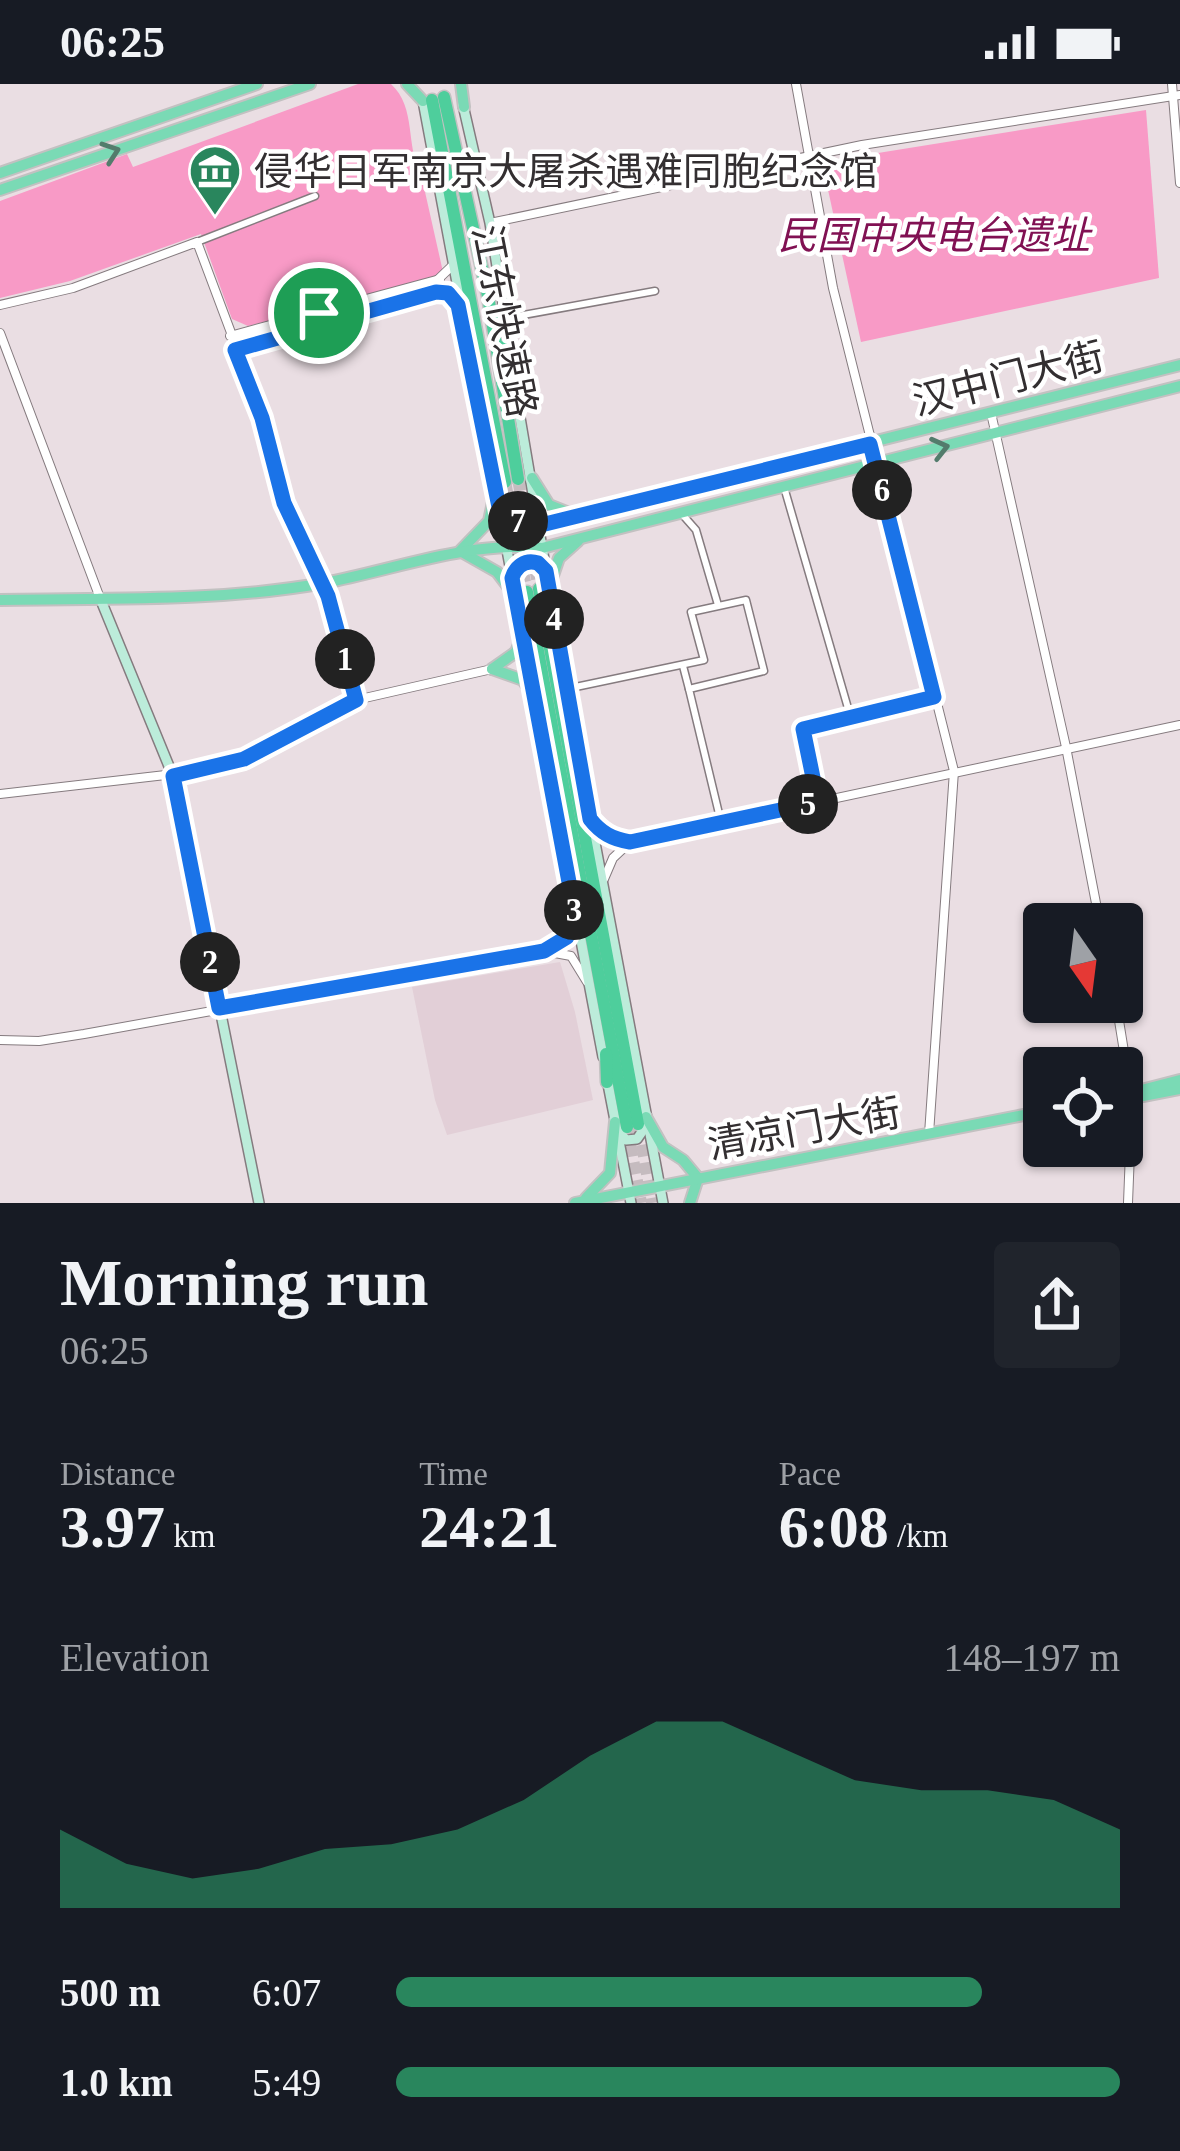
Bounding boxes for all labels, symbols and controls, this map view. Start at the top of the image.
text: 06:25 [60,17,165,67]
one-way arrow [100,142,121,167]
museum icon: 侵华日军南京大屠杀遇难同胞纪念馆 [187,143,243,217]
place label: 侵华日军南京大屠杀遇难同胞纪念馆 [254,150,878,193]
park label: 民国中央电台遗址 [778,214,1093,257]
street label: 江东快速路 [465,221,544,421]
pin [268,262,370,364]
icon: arrive [286,280,352,346]
street label: 汉中门大街 [908,334,1108,423]
one-way arrow [930,437,950,462]
pin: 6 [852,460,912,520]
text: 6 [874,472,890,508]
pin: 7 [488,491,548,551]
text: 7 [510,503,526,539]
pin: 4 [524,589,584,649]
text: 4 [546,601,562,637]
pin: 1 [315,629,375,689]
text: 1 [337,641,353,677]
pin: 5 [778,774,838,834]
text: 5 [800,786,816,822]
pin: 3 [544,880,604,940]
text: 3 [566,892,582,928]
north arrow [1023,903,1143,1023]
map controls [1023,903,1143,1167]
pin: 2 [180,932,240,992]
text: 2 [202,944,218,980]
button: locate [1023,1047,1143,1167]
street label: 清凉门大街 [704,1090,904,1167]
button: share [994,1242,1120,1368]
text: Morning run [60,1246,429,1319]
text: 06:25 [60,1329,149,1372]
text: Distance [60,1456,175,1492]
text: Time [419,1456,488,1492]
text: Pace [779,1456,841,1492]
text: 3.97 [60,1494,165,1560]
text: 24:21 [419,1494,559,1560]
text: 6:08 [779,1494,889,1560]
text: km [165,1518,215,1554]
text: /km [889,1518,948,1554]
text: Elevation [60,1636,209,1679]
text: 148–197 m [943,1636,1120,1679]
text: 500 m [60,1971,161,2014]
text: 6:07 [252,1971,321,2014]
text: 1.0 km [60,2061,173,2104]
text: 5:49 [252,2061,321,2104]

